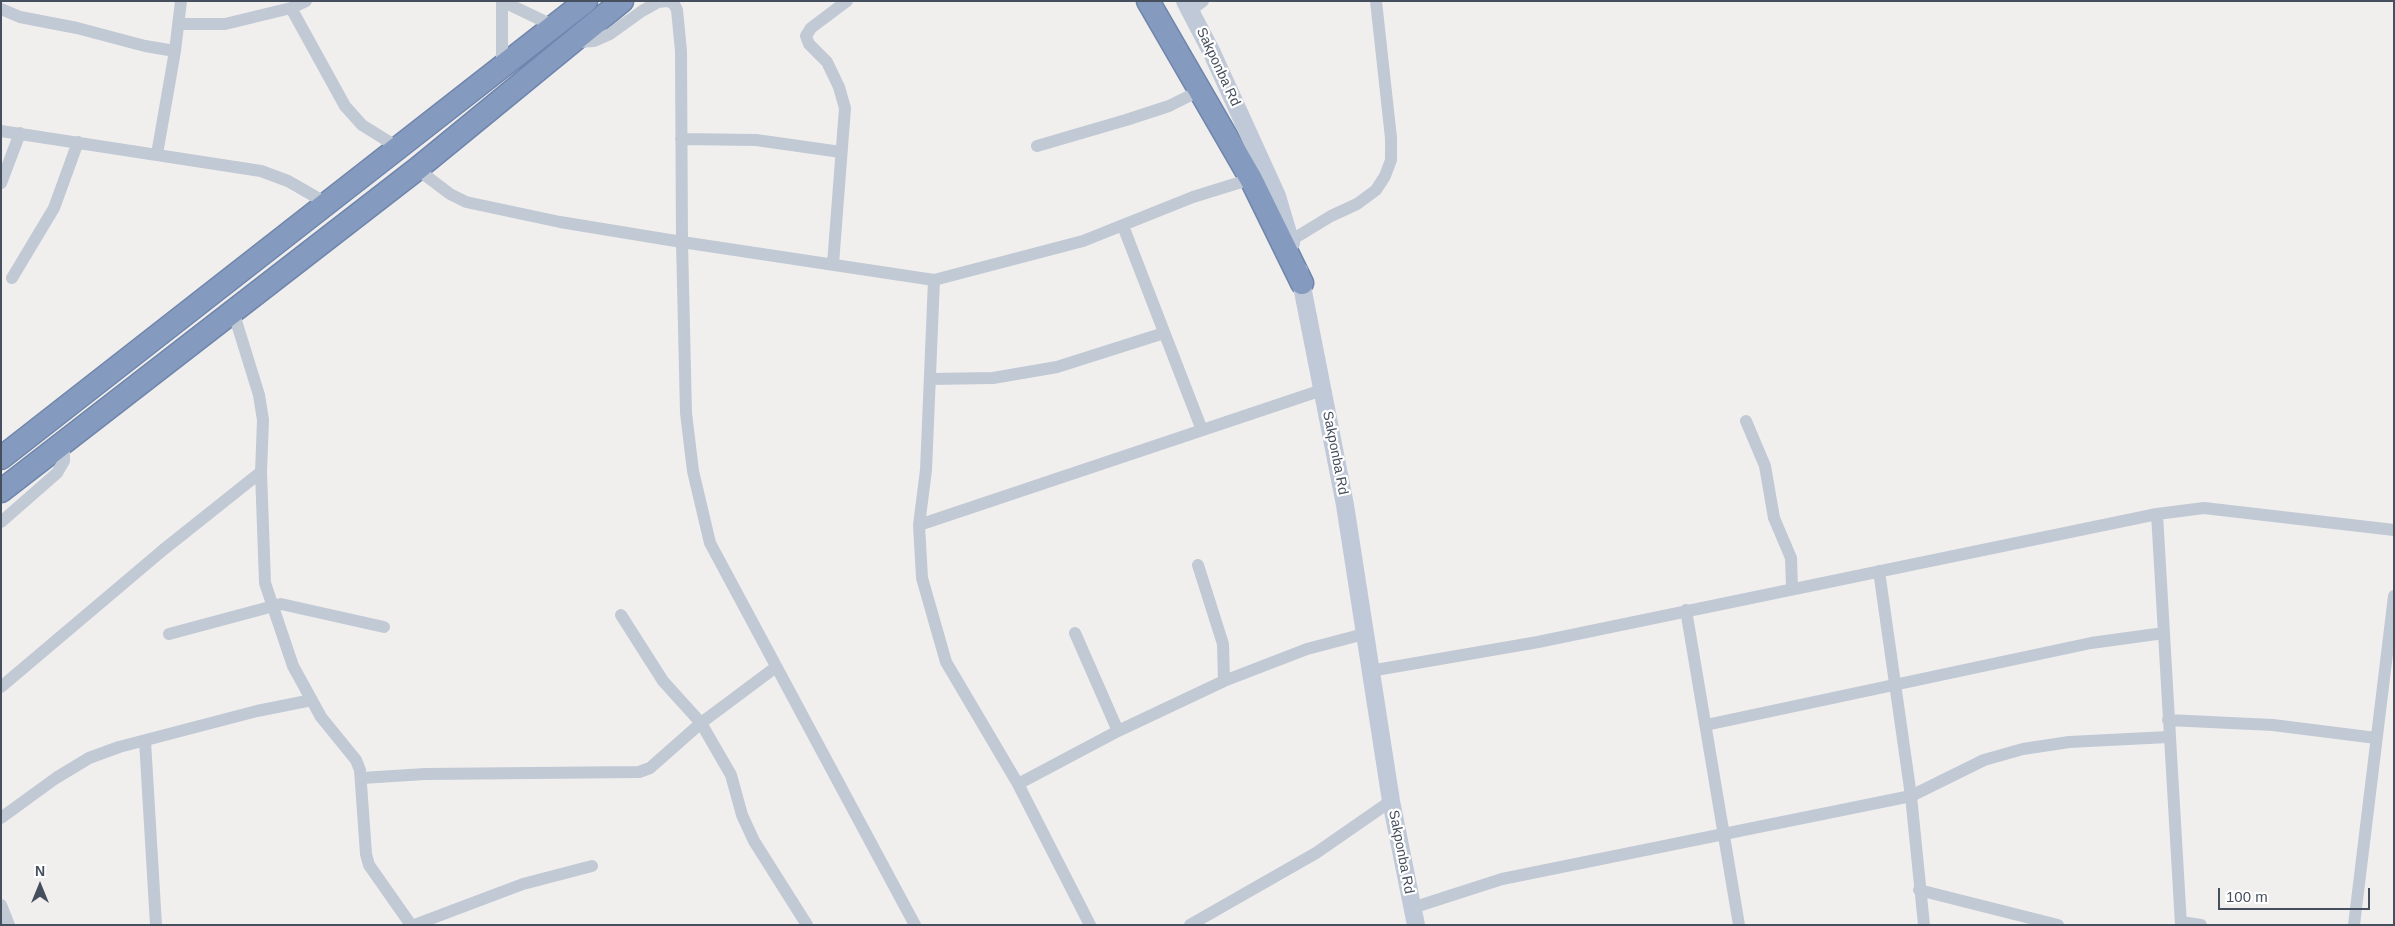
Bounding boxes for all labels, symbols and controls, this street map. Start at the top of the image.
street label: Sakponba Rd [1192,25,1244,109]
street label: Sakponba Rd [1319,410,1351,496]
street label: Sakponba Rd [1385,809,1417,895]
north arrow [15,861,65,911]
text: N [35,863,45,879]
scale bar [2220,878,2372,910]
text: 100 m [2226,888,2268,905]

